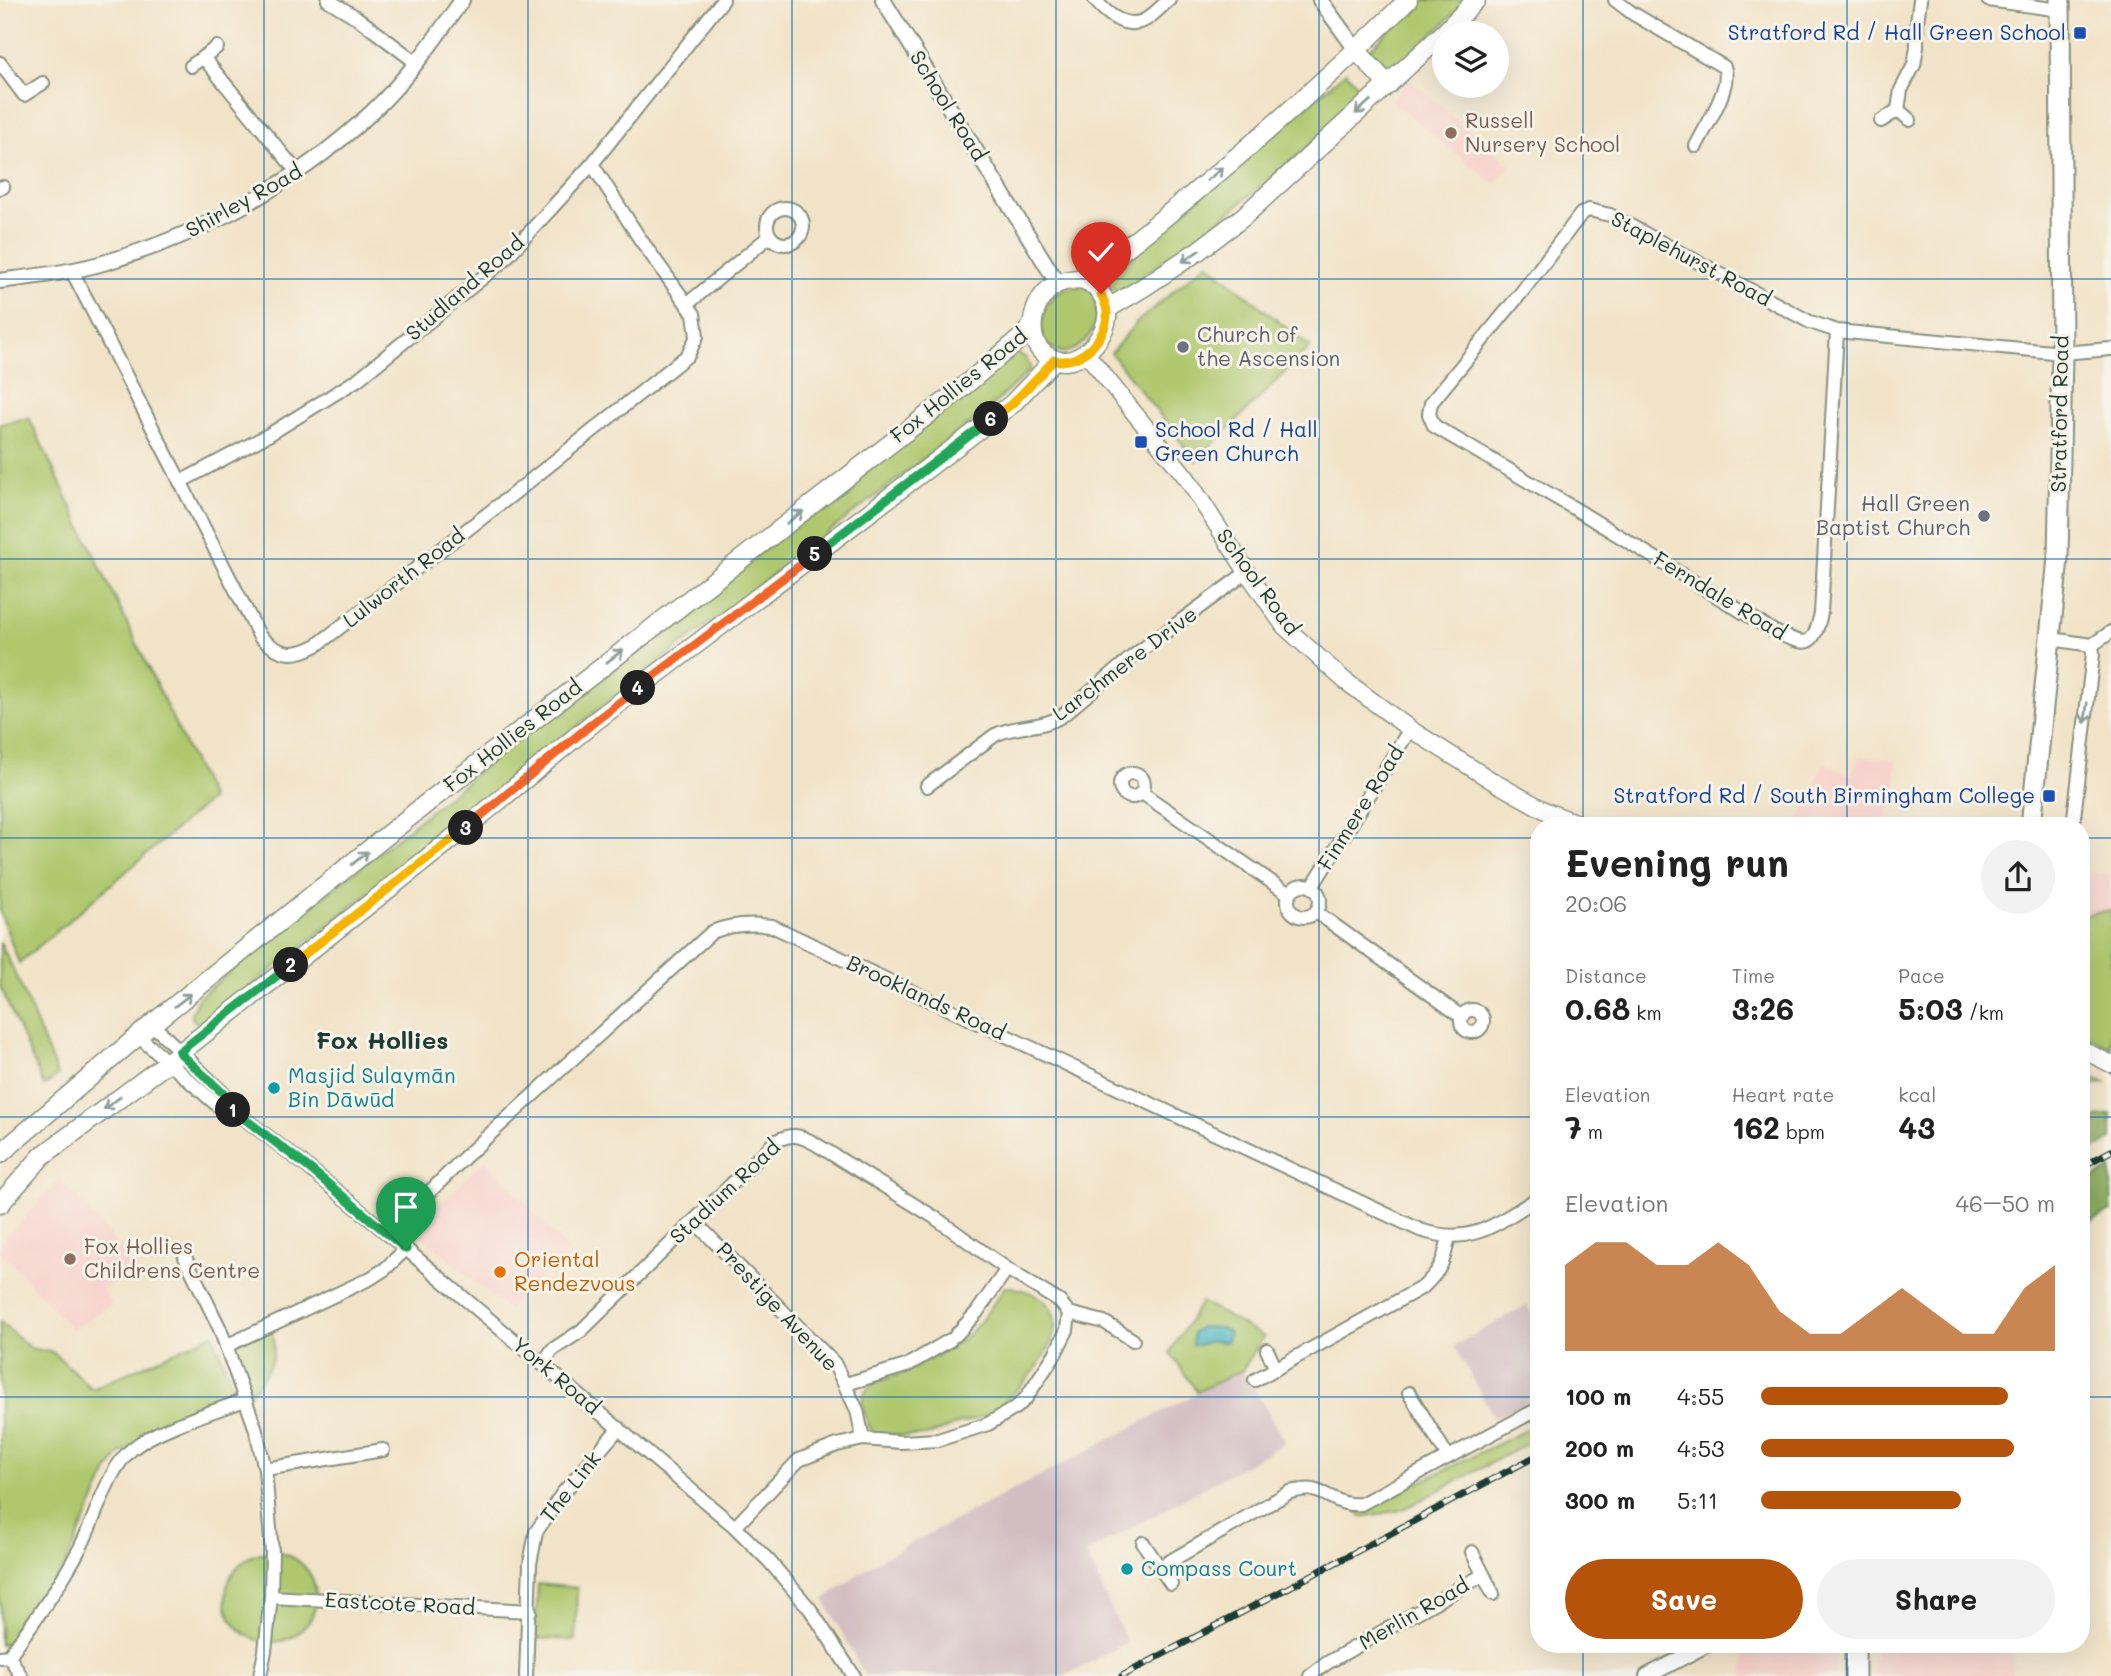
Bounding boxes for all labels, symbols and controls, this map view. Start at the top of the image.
place label: Stratford Rd / Hall Green School [1728,18,2066,45]
map controls [1432,21,1509,98]
button: layers [1432,21,1509,98]
marker: Stratford Rd / Hall Green School [2072,25,2088,41]
street label: School Road [905,45,994,165]
one-way arrow [1355,99,1372,116]
place label: Russell Nursery School [1465,106,1620,157]
marker: Russell Nursery School [1443,125,1459,141]
street label: Shirley Road [180,157,306,243]
one-way arrow [1206,166,1224,182]
street label: Staplehurst Road [1607,204,1777,311]
pin [1071,222,1131,294]
street label: Studland Road [399,228,529,346]
icon: check [1082,233,1120,271]
one-way arrow [1182,249,1201,263]
place label: Church of the Ascension [1197,320,1340,371]
street label: Fox Hollies Road [884,321,1032,448]
street label: Stratford Road [2044,335,2073,493]
marker: Church of the Ascension [1175,339,1191,355]
pin: 6 [974,402,1009,436]
text: 6 [985,406,996,431]
place label: School Rd / Hall Green Church [1155,415,1318,466]
marker: School Rd / Hall Green Church [1133,434,1149,450]
place label: Hall Green Baptist Church [1816,489,1970,540]
marker: Hall Green Baptist Church [1976,508,1992,524]
one-way arrow [786,509,804,524]
street label: Lulworth Road [337,521,469,633]
street label: School Road [1211,523,1307,640]
pin: 5 [798,536,832,572]
text: 5 [809,541,820,566]
street label: Ferndale Road [1649,544,1792,645]
street label: Larchmere Drive [1046,600,1202,726]
one-way arrow [606,648,624,664]
pin: 4 [620,670,656,706]
street label: Fox Hollies Road [437,672,587,797]
text: 4 [631,675,644,700]
one-way arrow [2079,701,2092,723]
street label: Finmere Road [1311,740,1409,875]
place label: Stratford Rd / South Birmingham College [1614,781,2035,808]
marker: Stratford Rd / South Birmingham College [2041,788,2057,804]
pin: 3 [448,810,484,846]
text: 3 [460,815,471,840]
text: Evening run [1565,837,1789,887]
button: share [1981,840,2055,914]
one-way arrow [350,850,368,865]
text: 20:06 [1565,888,1627,918]
pin: 2 [274,948,308,982]
street label: Brooklands Road [843,948,1010,1045]
text: 2 [285,952,296,977]
text: Distance [1565,963,1647,988]
text: Time [1732,963,1775,988]
text: Pace [1898,963,1945,988]
text: 0.68 [1565,988,1630,1028]
text: 3:26 [1732,988,1794,1028]
text: 5:03 [1898,988,1963,1028]
one-way arrow [173,993,191,1008]
text: km [1630,1000,1662,1025]
text: /km [1963,1000,2004,1025]
district label: Fox Hollies [316,1024,448,1055]
place label: Masjid Sulaymān Bin Dāwūd [288,1061,456,1112]
marker: Masjid Sulaymān Bin Dāwūd [266,1080,282,1096]
text: Elevation [1565,1082,1650,1107]
text: Heart rate [1732,1082,1834,1107]
text: kcal [1898,1082,1936,1107]
pin: 1 [216,1092,250,1128]
one-way arrow [103,1096,122,1110]
text: 1 [228,1097,237,1122]
text: 7 [1565,1107,1582,1147]
text: 162 [1732,1107,1780,1147]
text: 43 [1898,1107,1935,1147]
text: m [1582,1119,1603,1144]
text: bpm [1780,1119,1825,1144]
street label: Stadium Road [663,1133,785,1249]
pin [376,1177,436,1249]
icon: arrive [387,1188,425,1226]
text: Elevation [1565,1188,1668,1218]
text: 46–50 m [1955,1188,2055,1218]
place label: Fox Hollies Childrens Centre [84,1232,260,1283]
street label: Prestige Avenue [711,1236,845,1376]
place label: Oriental Rendezvous [514,1245,635,1296]
marker: Fox Hollies Childrens Centre [62,1251,78,1267]
marker: Oriental Rendezvous [492,1264,508,1280]
street label: York Road [507,1330,607,1420]
text: 100 m [1565,1381,1631,1411]
text: 4:55 [1677,1381,1724,1411]
text: 200 m [1565,1433,1634,1463]
text: 4:53 [1677,1433,1725,1463]
street label: The Link [533,1445,606,1527]
text: 300 m [1565,1485,1635,1515]
text: 5:11 [1677,1485,1718,1515]
place label: Compass Court [1141,1554,1297,1581]
button: Save [1565,1559,1803,1639]
button: Share [1817,1559,2055,1639]
marker: Compass Court [1119,1561,1135,1577]
street label: Merlin Road [1353,1570,1473,1655]
street label: Eastcote Road [324,1585,476,1620]

